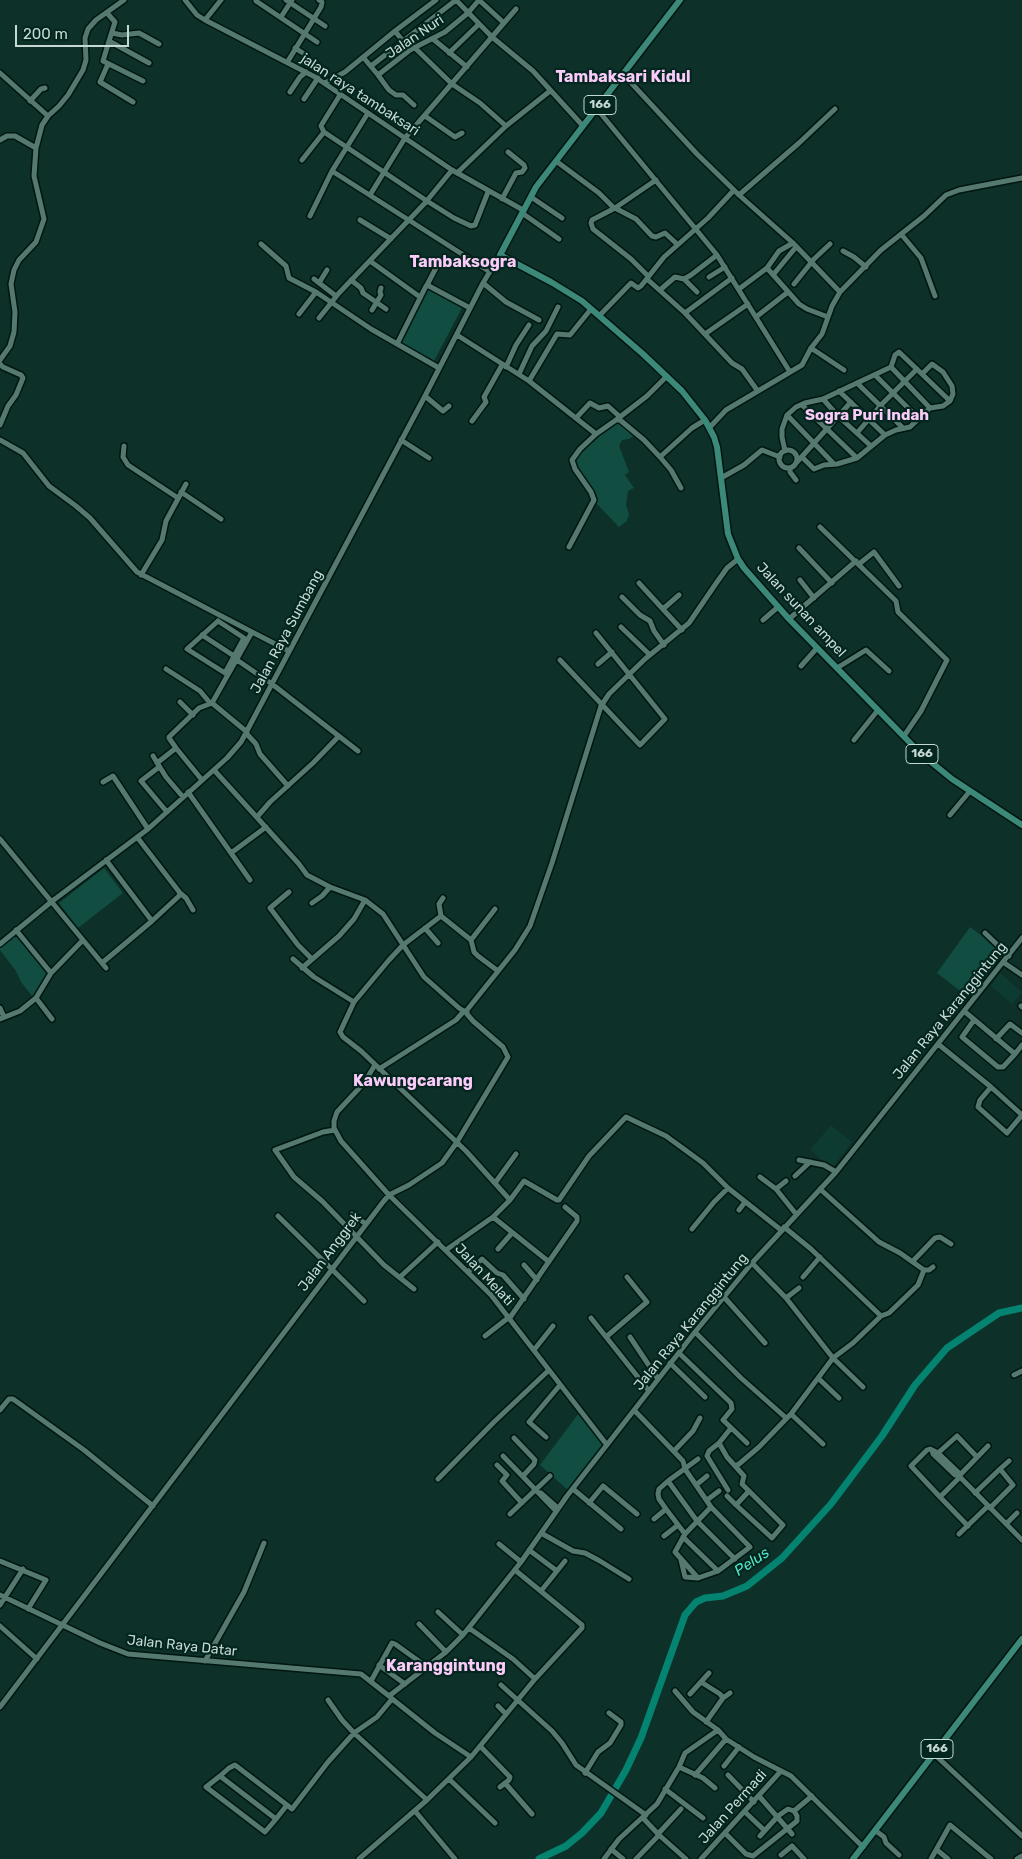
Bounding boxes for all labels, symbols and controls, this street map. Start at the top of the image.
street label: Jalan Nuri [383,11,447,63]
scale bar [18,15,131,47]
text: 200 m [23,25,68,43]
street label: jalan raya tambaksari [298,50,422,140]
district label: Tambaksari Kidul [555,67,691,87]
road number: 166 [584,96,616,114]
district label: Tambaksogra [410,252,516,272]
district label: Sogra Puri Indah [805,407,929,425]
street label: Jalan sunan ampel [753,559,849,661]
street label: Jalan Raya Sumbang [247,567,327,697]
road number: 166 [906,744,938,764]
street label: Jalan Raya Karanggintung [889,939,1011,1083]
district label: Kawungcarang [353,1071,473,1091]
street label: Jalan Anggrek [295,1209,365,1295]
street label: Jalan Melati [451,1241,517,1309]
street label: Jalan Raya Karanggintung [630,1250,752,1394]
water label: Pelus [731,1544,773,1580]
street label: Jalan Raya Datar [126,1632,238,1660]
district label: Karanggintung [386,1656,506,1676]
road number: 166 [921,1740,953,1758]
street label: Jalan Permadi [695,1767,771,1847]

